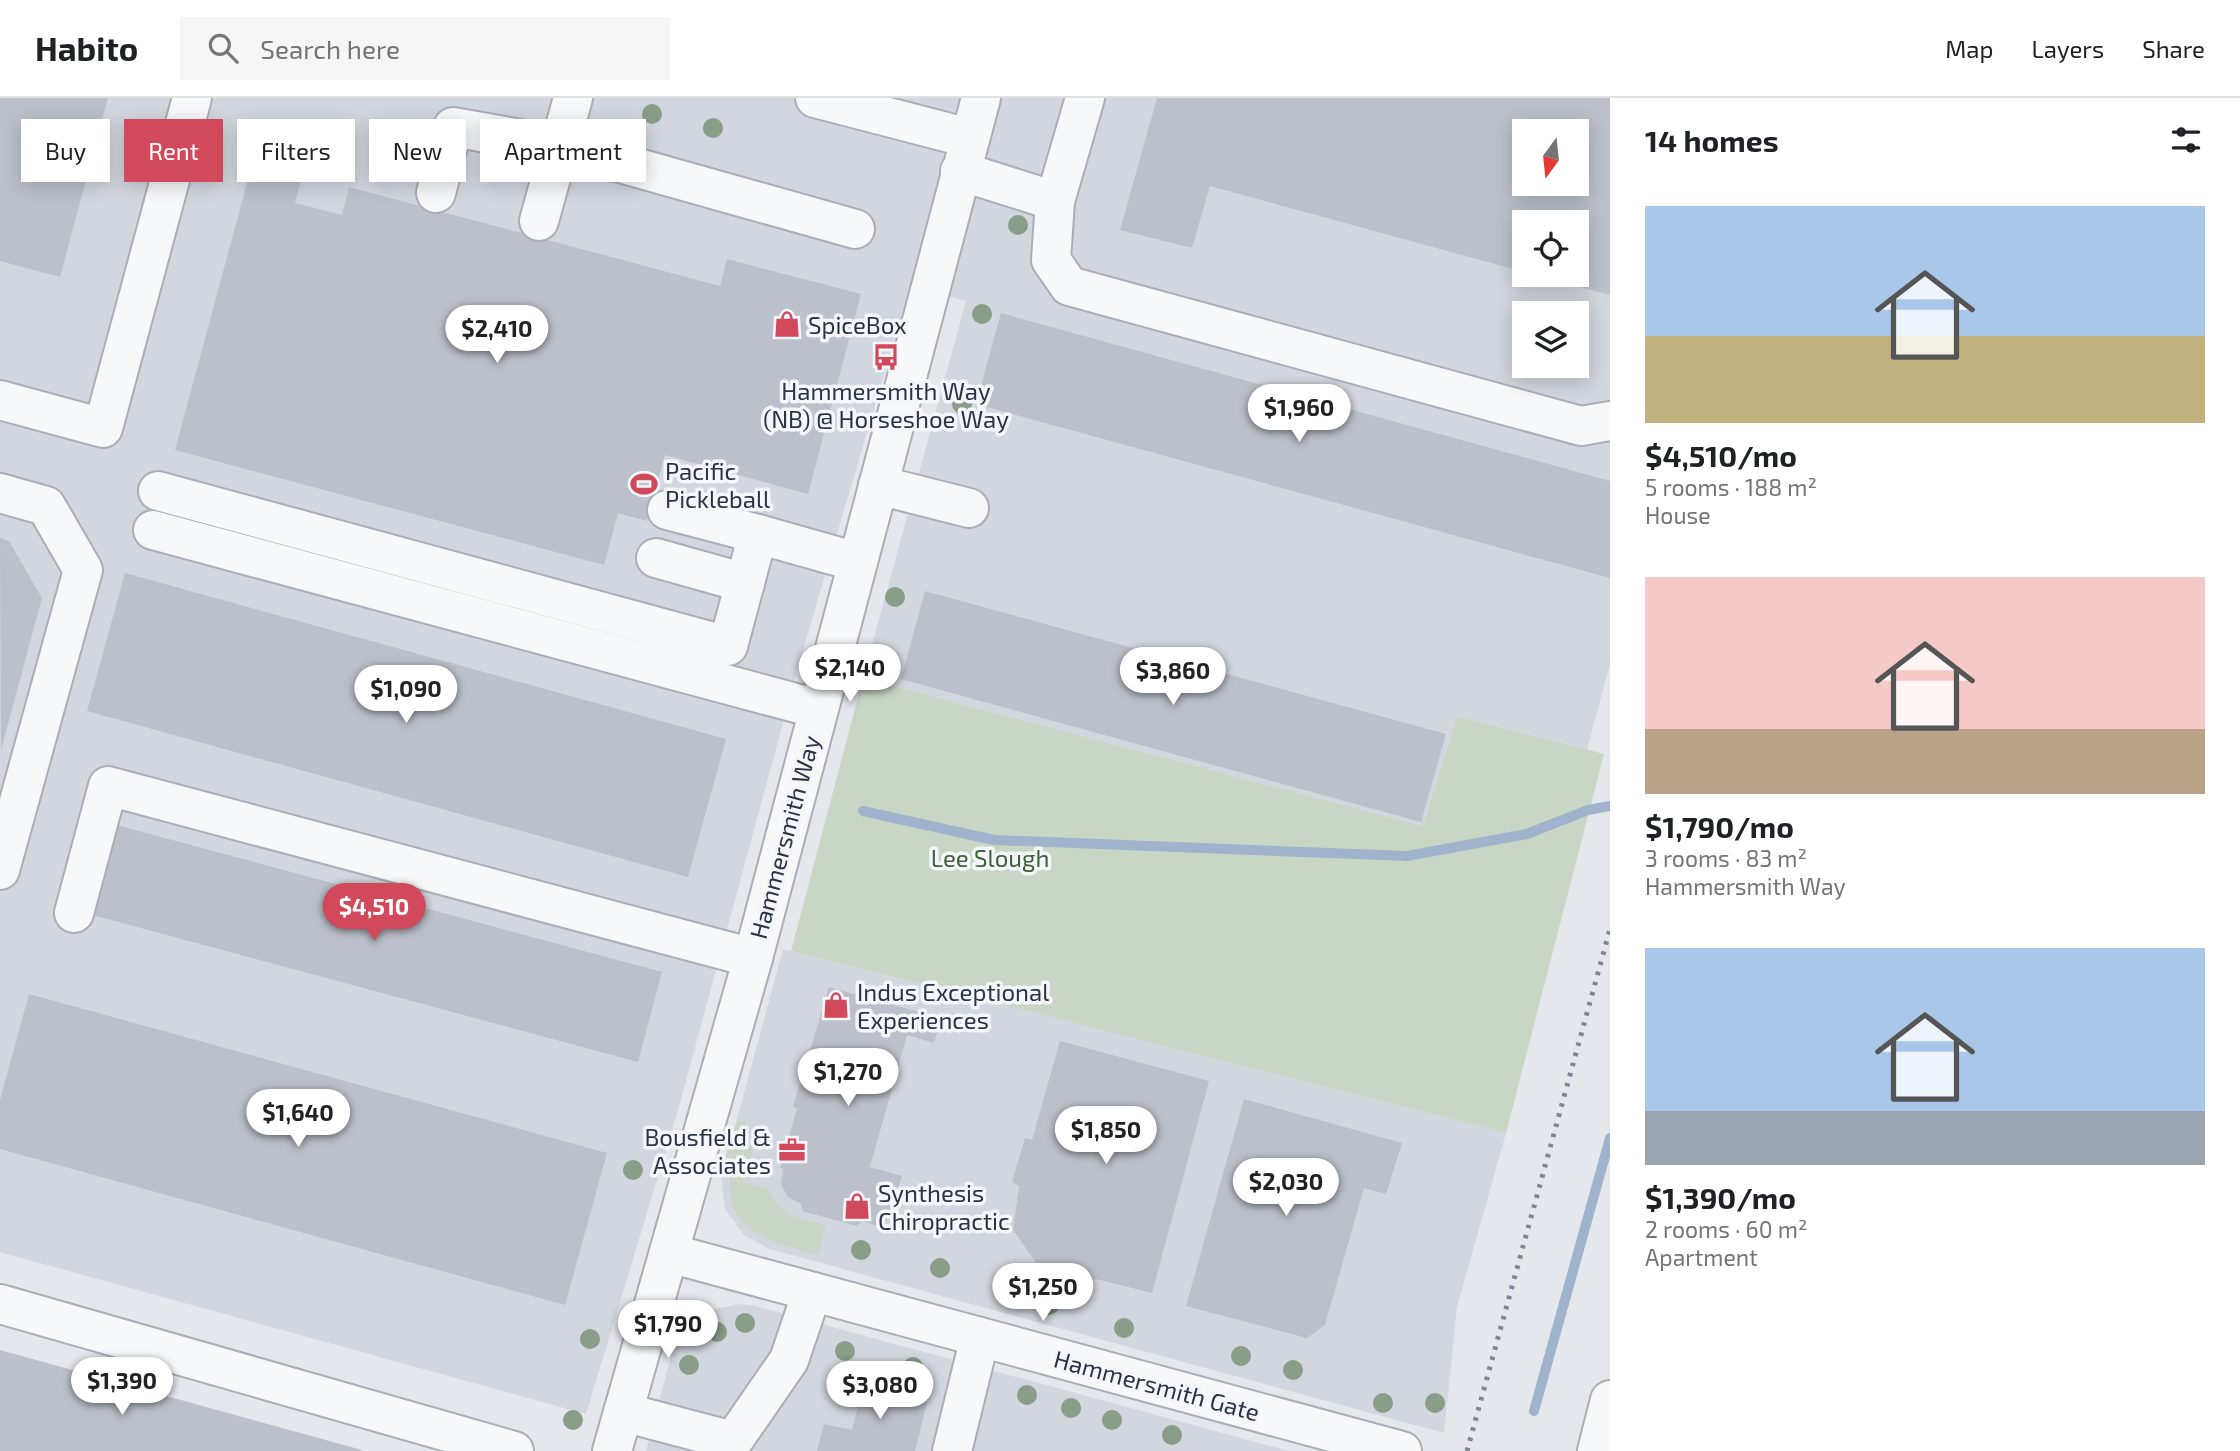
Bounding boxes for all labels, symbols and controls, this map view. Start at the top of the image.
search box [180,17,670,80]
text: Habito [35,28,138,68]
icon: search [204,29,242,67]
text: Search here [260,33,400,64]
text: Map [1945,34,1993,63]
text: Layers [2031,34,2104,63]
text: Share [2142,34,2205,63]
chip: Buy [21,119,110,182]
chip: Rent [124,119,223,182]
chip: Filters [237,119,355,182]
chip: New [369,119,466,182]
chip: Apartment [480,119,646,182]
north arrow [1512,119,1589,196]
map controls [1512,119,1589,378]
icon: filters [2167,121,2205,159]
text: 14 homes [1645,122,1779,158]
button: locate [1512,210,1589,287]
icon: home [1862,252,1988,378]
button: layers [1512,301,1589,378]
pin: $2,410 [440,306,554,365]
shop icon: SpiceBox [772,309,802,339]
place label: SpiceBox [808,310,907,339]
text: $2,410 [461,314,533,342]
bus stop icon: Hammersmith Way (NB) @ Horseshoe Way [871,342,901,372]
place label: Hammersmith Way (NB) @ Horseshoe Way [763,376,1009,433]
pin: $1,960 [1242,384,1356,444]
text: $1,960 [1264,393,1334,421]
text: $4,510/mo [1645,437,1797,473]
place label: Pacific Pickleball [665,456,770,513]
sports icon: Pacific Pickleball [629,469,659,499]
text: 5 rooms · 188 m² [1645,473,1817,501]
text: House [1645,501,1711,529]
icon: home [1862,623,1988,749]
pin: $2,140 [793,644,907,704]
pin: $3,860 [1116,648,1230,707]
text: $2,140 [815,653,885,681]
text: $3,860 [1136,656,1210,684]
pin: $1,090 [349,666,463,725]
text: $1,090 [370,674,442,702]
street label: Hammersmith Way [743,732,825,942]
text: $1,790/mo [1645,808,1794,844]
park label: Lee Slough [931,843,1049,872]
text: 3 rooms · 83 m² [1645,844,1807,872]
text: Hammersmith Way [1645,872,1846,900]
pin: $4,510 [317,884,431,943]
text: $4,510 [339,892,409,920]
place label: Indus Exceptional Experiences [857,977,1049,1034]
shop icon: Indus Exceptional Experiences [821,990,851,1020]
icon: home [1862,994,1988,1120]
pin: $1,270 [791,1048,905,1108]
text: $1,270 [814,1057,882,1085]
pin: $1,640 [241,1090,355,1149]
text: $1,640 [262,1098,334,1126]
pin: $1,850 [1049,1107,1163,1166]
text: $1,850 [1071,1115,1141,1143]
place label: Bousfield & Associates [644,1122,771,1179]
office icon: Bousfield & Associates [777,1135,807,1165]
pin: $2,030 [1229,1158,1343,1218]
text: $2,030 [1249,1167,1323,1195]
place label: Synthesis Chiropractic [878,1178,1010,1235]
text: $1,390/mo [1645,1179,1796,1215]
shop icon: Synthesis Chiropractic [842,1191,872,1221]
text: 2 rooms · 60 m² [1645,1215,1807,1243]
text: Apartment [1645,1243,1758,1271]
pin: $1,250 [986,1264,1100,1323]
text: $1,250 [1008,1272,1078,1300]
pin: $1,790 [611,1300,725,1360]
text: $1,790 [634,1309,702,1337]
street label: Hammersmith Gate [1051,1344,1263,1426]
pin: $1,390 [65,1358,179,1417]
pin: $3,080 [823,1362,937,1421]
text: $1,390 [87,1366,157,1394]
text: $3,080 [842,1370,918,1398]

